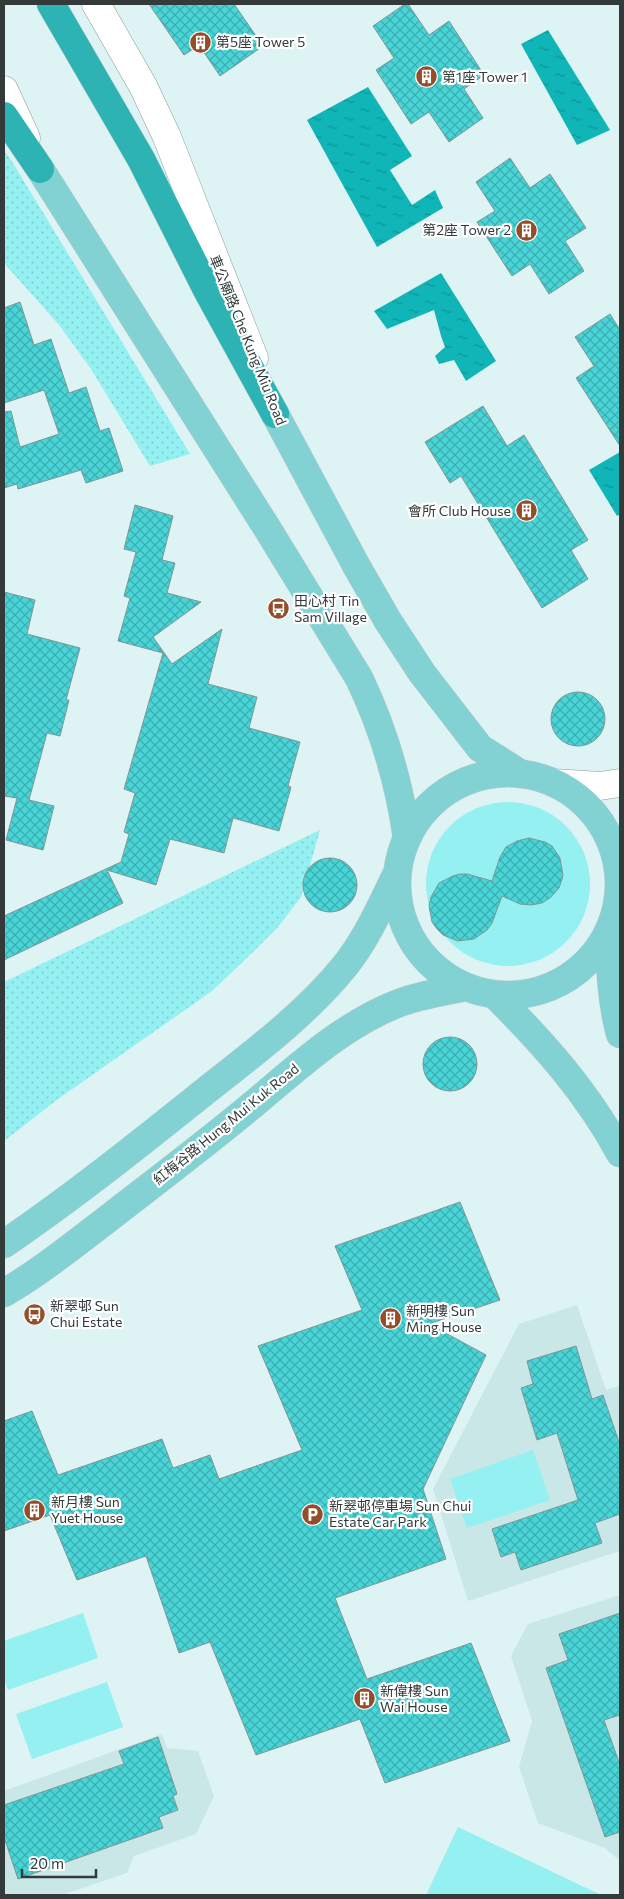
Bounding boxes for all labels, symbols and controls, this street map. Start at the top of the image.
building icon: 第5座 Tower 5 [188,30,212,54]
place label: 第5座 Tower 5 [216,33,305,50]
building icon: 第1座 Tower 1 [414,65,438,89]
place label: 第1座 Tower 1 [442,68,527,85]
building icon: 第2座 Tower 2 [515,218,539,242]
place label: 第2座 Tower 2 [422,221,511,238]
street label: 車公廟路 Che Kung Miu Road [207,252,290,427]
building icon: 會所 Club House [515,499,539,523]
place label: 會所 Club House [408,502,511,519]
place label: 田心村 Tin Sam Village [294,592,367,625]
bus stop icon: 田心村 Tin Sam Village [266,597,290,621]
street label: 紅梅谷路 Hung Mui Kuk Road [149,1060,302,1188]
place label: 新翠邨 Sun Chui Estate [50,1297,122,1330]
bus stop icon: 新翠邨 Sun Chui Estate [22,1302,46,1326]
place label: 新明樓 Sun Ming House [406,1302,482,1335]
building icon: 新明樓 Sun Ming House [378,1307,402,1331]
place label: 新月樓 Sun Yuet House [51,1493,123,1526]
place label: 新翠邨停車場 Sun Chui Estate Car Park [329,1497,471,1530]
building icon: 新月樓 Sun Yuet House [23,1498,47,1522]
parking icon: 新翠邨停車場 Sun Chui Estate Car Park [301,1502,325,1526]
place label: 新偉樓 Sun Wai House [380,1682,449,1715]
building icon: 新偉樓 Sun Wai House [352,1687,376,1711]
scale bar [22,1846,96,1878]
text: 20 m [30,1854,64,1872]

